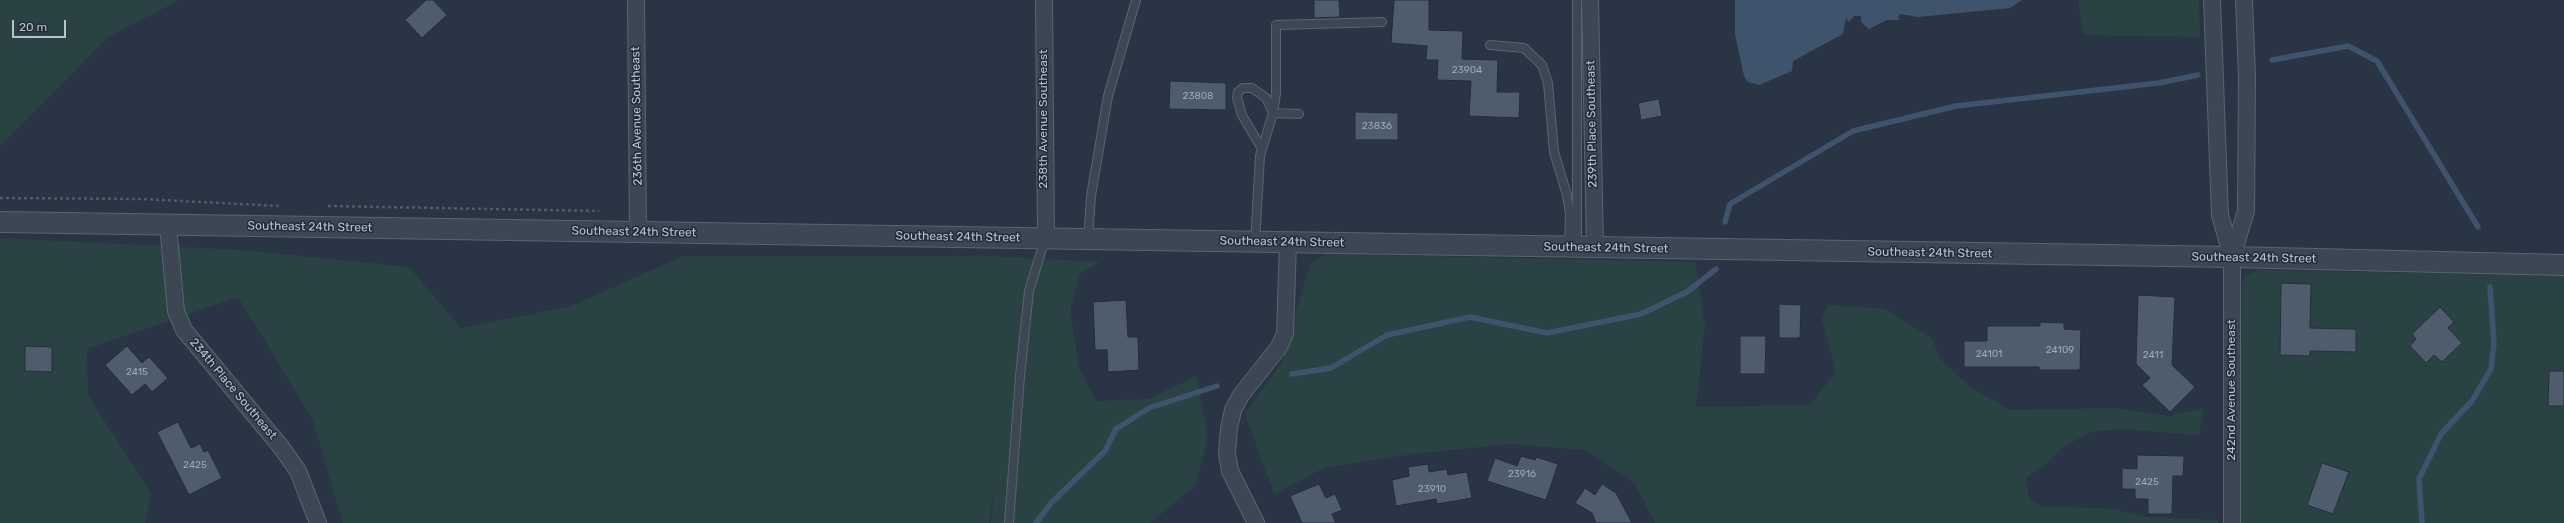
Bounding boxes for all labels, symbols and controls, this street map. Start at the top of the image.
scale bar [14,12,68,38]
text: 20 m [19,20,47,34]
street label: 236th Avenue Southeast [629,46,645,186]
street label: 238th Avenue Southeast [1037,49,1051,189]
street label: 239th Place Southeast [1584,60,1600,188]
house number: 23904 [1452,64,1482,76]
house number: 23808 [1183,90,1213,102]
house number: 23836 [1362,120,1392,132]
street label: Southeast 24th Street [248,219,372,235]
street label: Southeast 24th Street [572,224,696,240]
street label: Southeast 24th Street [896,229,1020,245]
street label: Southeast 24th Street [1220,234,1344,250]
street label: Southeast 24th Street [1544,240,1668,256]
street label: Southeast 24th Street [1868,245,1992,261]
street label: Southeast 24th Street [2192,250,2316,266]
street label: 242nd Avenue Southeast [2225,319,2239,461]
street label: 234th Place Southeast [186,335,280,443]
house number: 24109 [2046,344,2074,356]
house number: 24101 [1976,348,2002,360]
house number: 2411 [2143,349,2163,361]
house number: 2415 [126,366,148,378]
house number: 2425 [183,459,207,471]
house number: 23916 [1508,468,1536,480]
house number: 2425 [2135,476,2159,488]
house number: 23910 [1418,483,1446,495]

